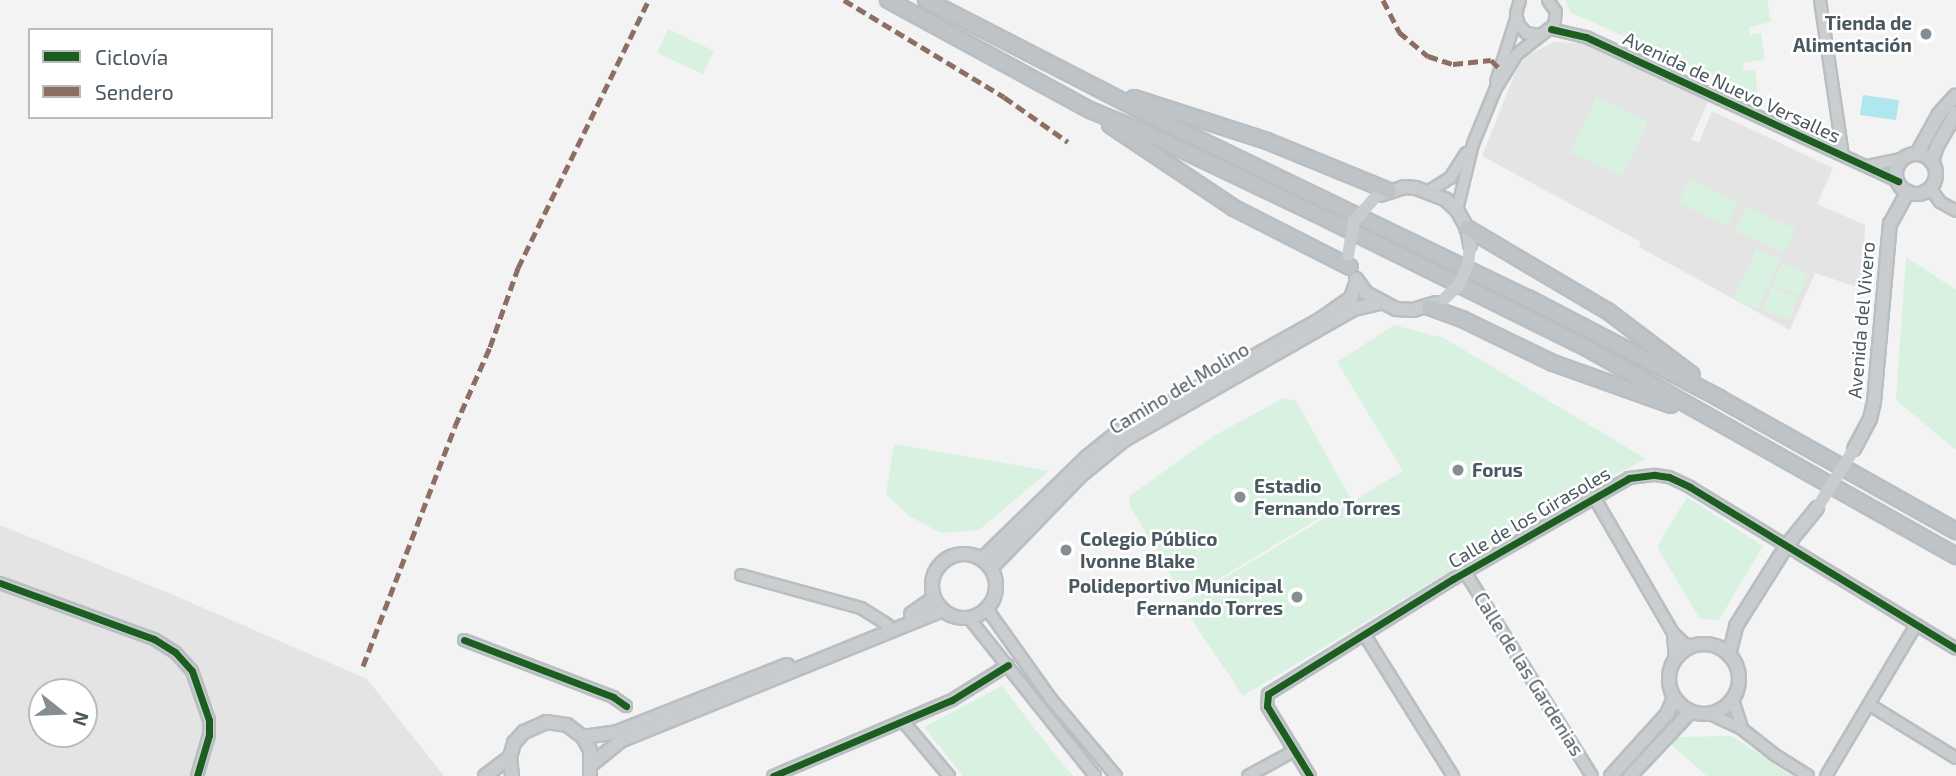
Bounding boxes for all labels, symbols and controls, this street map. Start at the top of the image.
place label: Tienda de Alimentación [1793,12,1912,56]
street label: Avenida de Nuevo Versalles [1620,26,1844,148]
marker: Tienda de Alimentación [1918,26,1934,42]
legend [28,28,273,119]
text: Ciclovía [95,44,168,69]
text: Sendero [95,79,174,104]
street label: Avenida del Vivero [1843,240,1879,400]
street label: Camino del Molino [1105,337,1253,439]
place label: Forus [1472,459,1523,481]
street label: Calle de los Girasoles [1444,461,1614,573]
marker: Forus [1450,462,1466,478]
place label: Estadio Fernando Torres [1254,475,1401,519]
marker: Estadio Fernando Torres [1232,489,1248,505]
place label: Colegio Público Ivonne Blake [1080,528,1217,572]
marker: Colegio Público Ivonne Blake [1058,542,1074,558]
place label: Polideportivo Municipal Fernando Torres [1068,575,1283,619]
street label: Calle de las Gardenias [1469,588,1589,760]
marker: Polideportivo Municipal Fernando Torres [1289,589,1305,605]
north arrow [28,678,98,748]
text: N [68,709,95,729]

